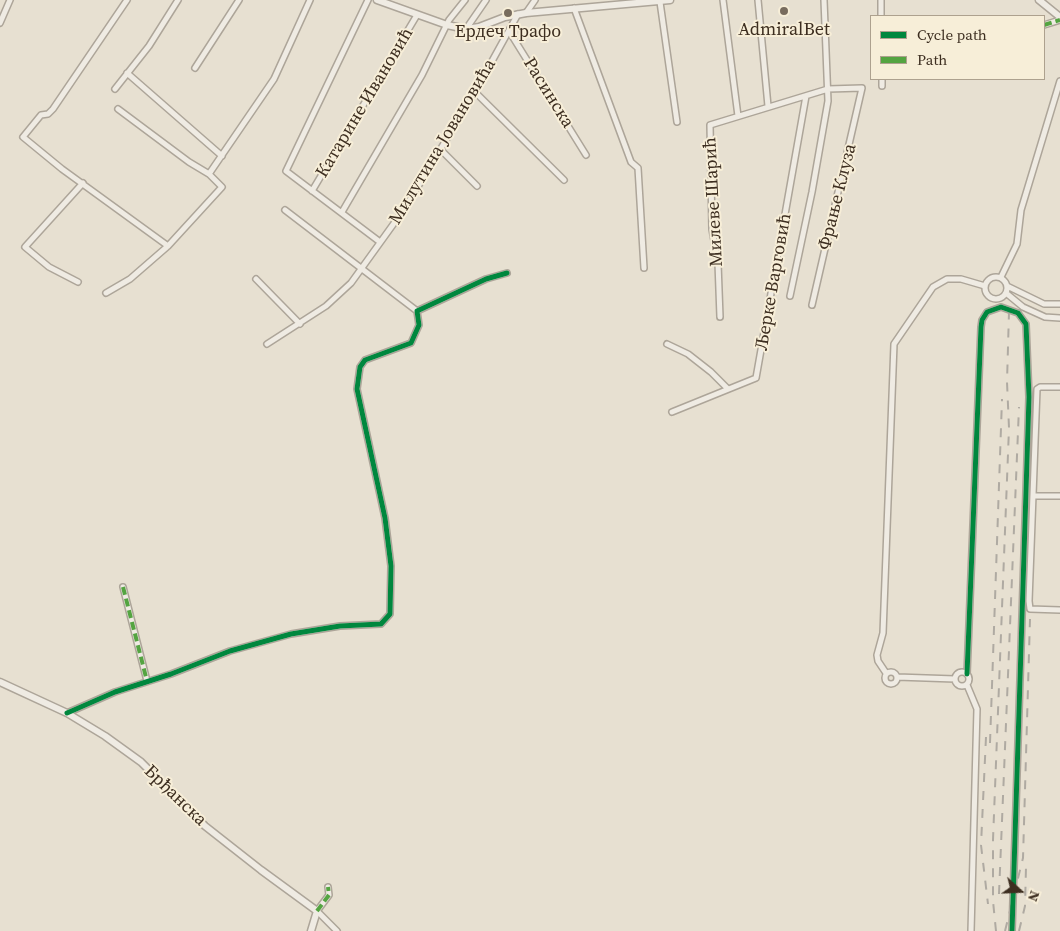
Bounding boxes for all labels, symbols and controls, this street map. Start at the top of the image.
marker: AdmiralBet [778,5,790,17]
marker: Ердеч Трафо [502,7,514,19]
legend [870,15,1045,80]
place label: AdmiralBet [738,19,830,41]
place label: Ердеч Трафо [455,21,561,43]
street label: Катарине Ивановић [312,24,418,182]
text: Cycle path [917,24,987,45]
text: Path [917,49,947,70]
street label: Расинска [518,54,578,132]
street label: Милутина Јовановића [385,55,501,229]
street label: Милеве Шарић [700,137,728,267]
street label: Фрање Клуза [814,142,862,252]
street label: Љерке Варговић [751,212,797,352]
street label: Брђанска [139,761,211,831]
north arrow [995,866,1045,916]
text: N [1023,888,1045,904]

